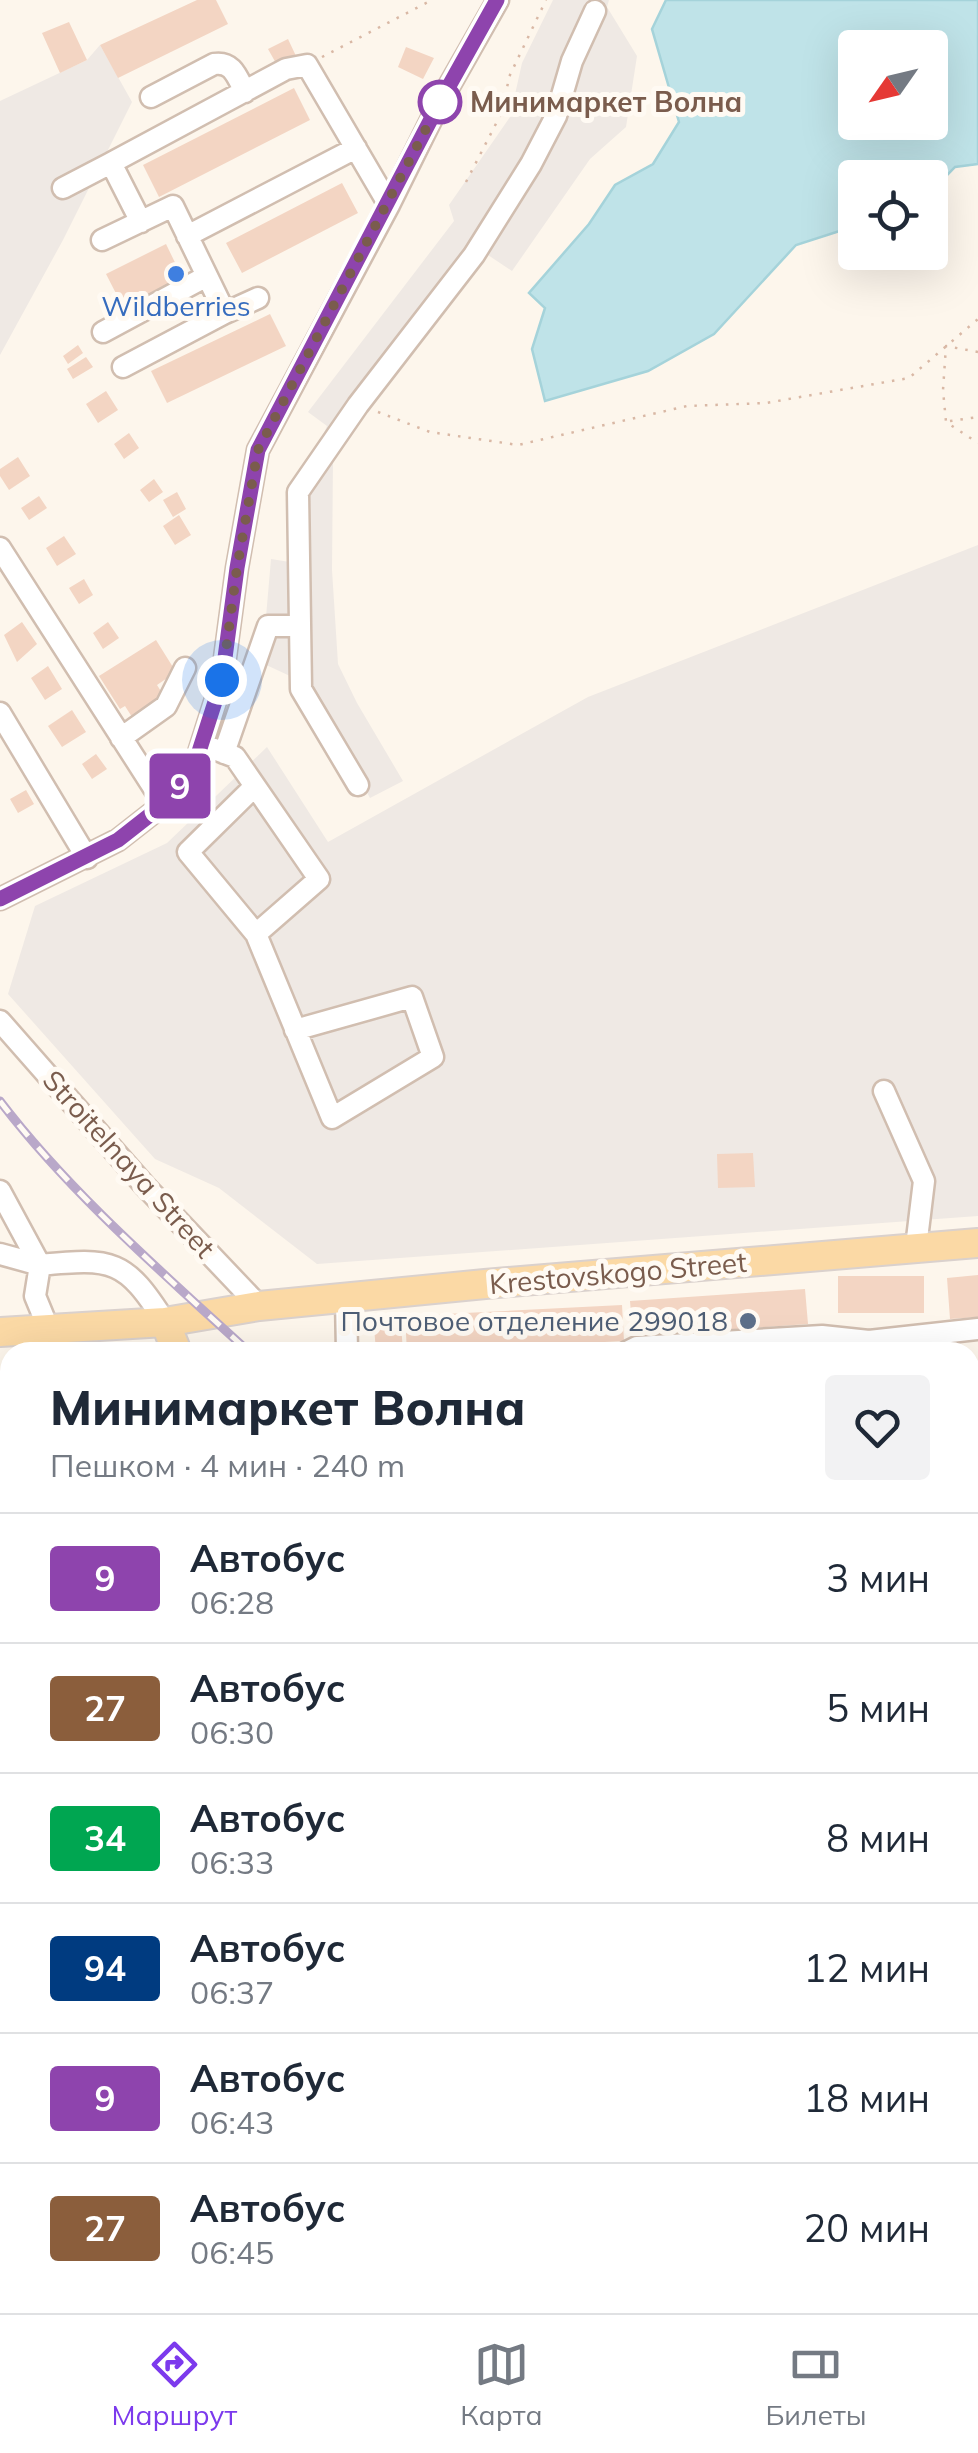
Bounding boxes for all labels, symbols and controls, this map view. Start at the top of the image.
north arrow [838,30,948,140]
map controls [838,30,948,270]
marker: Минимаркет Волна [419,81,461,123]
place label: Минимаркет Волна [470,84,742,119]
button: locate [838,160,948,270]
marker: Wildberries [165,263,187,285]
place label: Wildberries [101,288,251,323]
your location [197,655,247,705]
line badge: 9 [148,754,212,818]
text: 9 [169,764,191,808]
street label: Stroitelnaya Street [36,1063,223,1265]
street label: Krestovskogo Street [488,1244,748,1301]
place label: Почтовое отделение 299018 [340,1303,728,1338]
marker: Почтовое отделение 299018 [737,1310,759,1332]
button: heart [825,1375,930,1480]
text: Минимаркет Волна [50,1377,526,1437]
text: Пешком · 4 мин · 240 m [50,1445,405,1485]
text: Автобус [190,1534,345,1582]
text: 3 мин [826,1554,930,1602]
text: 9 [94,1556,116,1600]
text: 06:28 [190,1582,274,1622]
text: Автобус [190,1664,345,1712]
text: 5 мин [826,1684,930,1732]
text: 27 [84,1686,126,1730]
text: 06:30 [190,1712,274,1752]
text: Автобус [190,1794,345,1842]
text: 8 мин [826,1814,930,1862]
text: 34 [84,1816,126,1860]
text: 06:33 [190,1842,274,1882]
text: Автобус [190,1924,345,1972]
text: 12 мин [804,1944,930,1992]
text: 94 [84,1946,126,1990]
text: 06:37 [190,1972,274,2012]
text: Автобус [190,2054,345,2102]
text: 18 мин [804,2074,930,2122]
text: 9 [94,2076,116,2120]
text: 06:43 [190,2102,274,2142]
text: Автобус [190,2184,345,2232]
text: 20 мин [804,2204,930,2252]
text: 27 [84,2206,126,2250]
text: 06:45 [190,2232,274,2272]
tab: Маршрут [111,2337,237,2432]
tab: Карта [460,2337,543,2432]
tab: Билеты [765,2337,867,2432]

